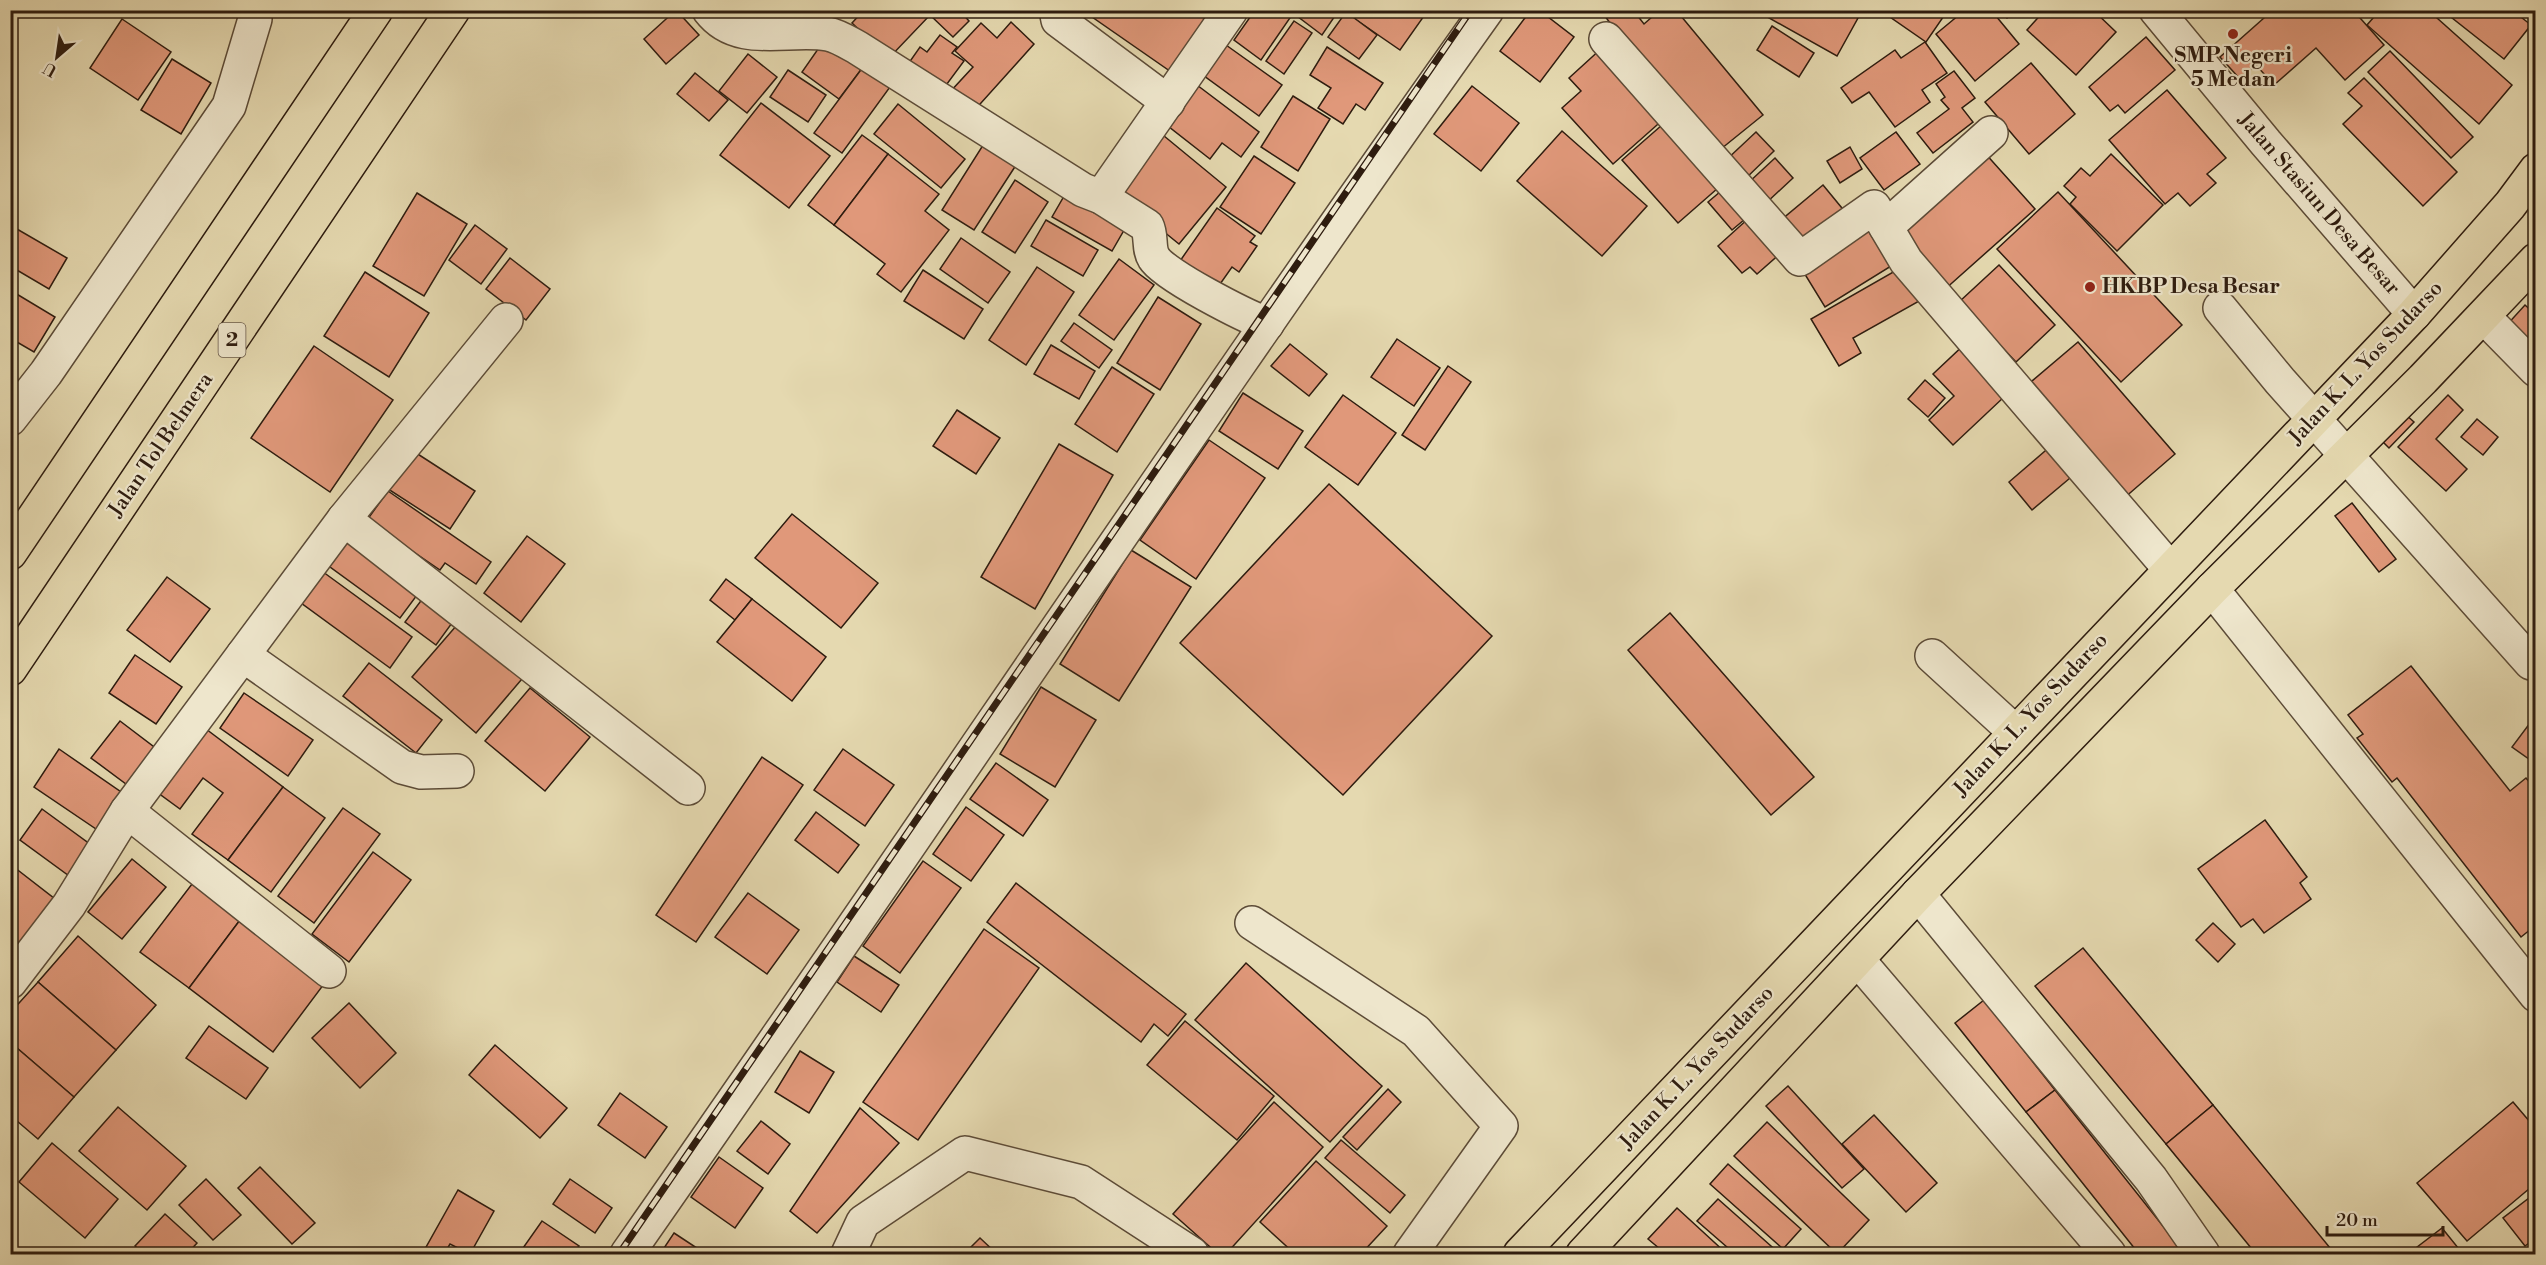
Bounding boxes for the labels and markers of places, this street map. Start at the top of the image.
marker: SMP Negeri 5 Medan [2226,27,2240,41]
place label: SMP Negeri 5 Medan [2174,43,2292,93]
place label: HKBP Desa Besar [2102,274,2280,300]
marker: HKBP Desa Besar [2083,280,2097,294]

